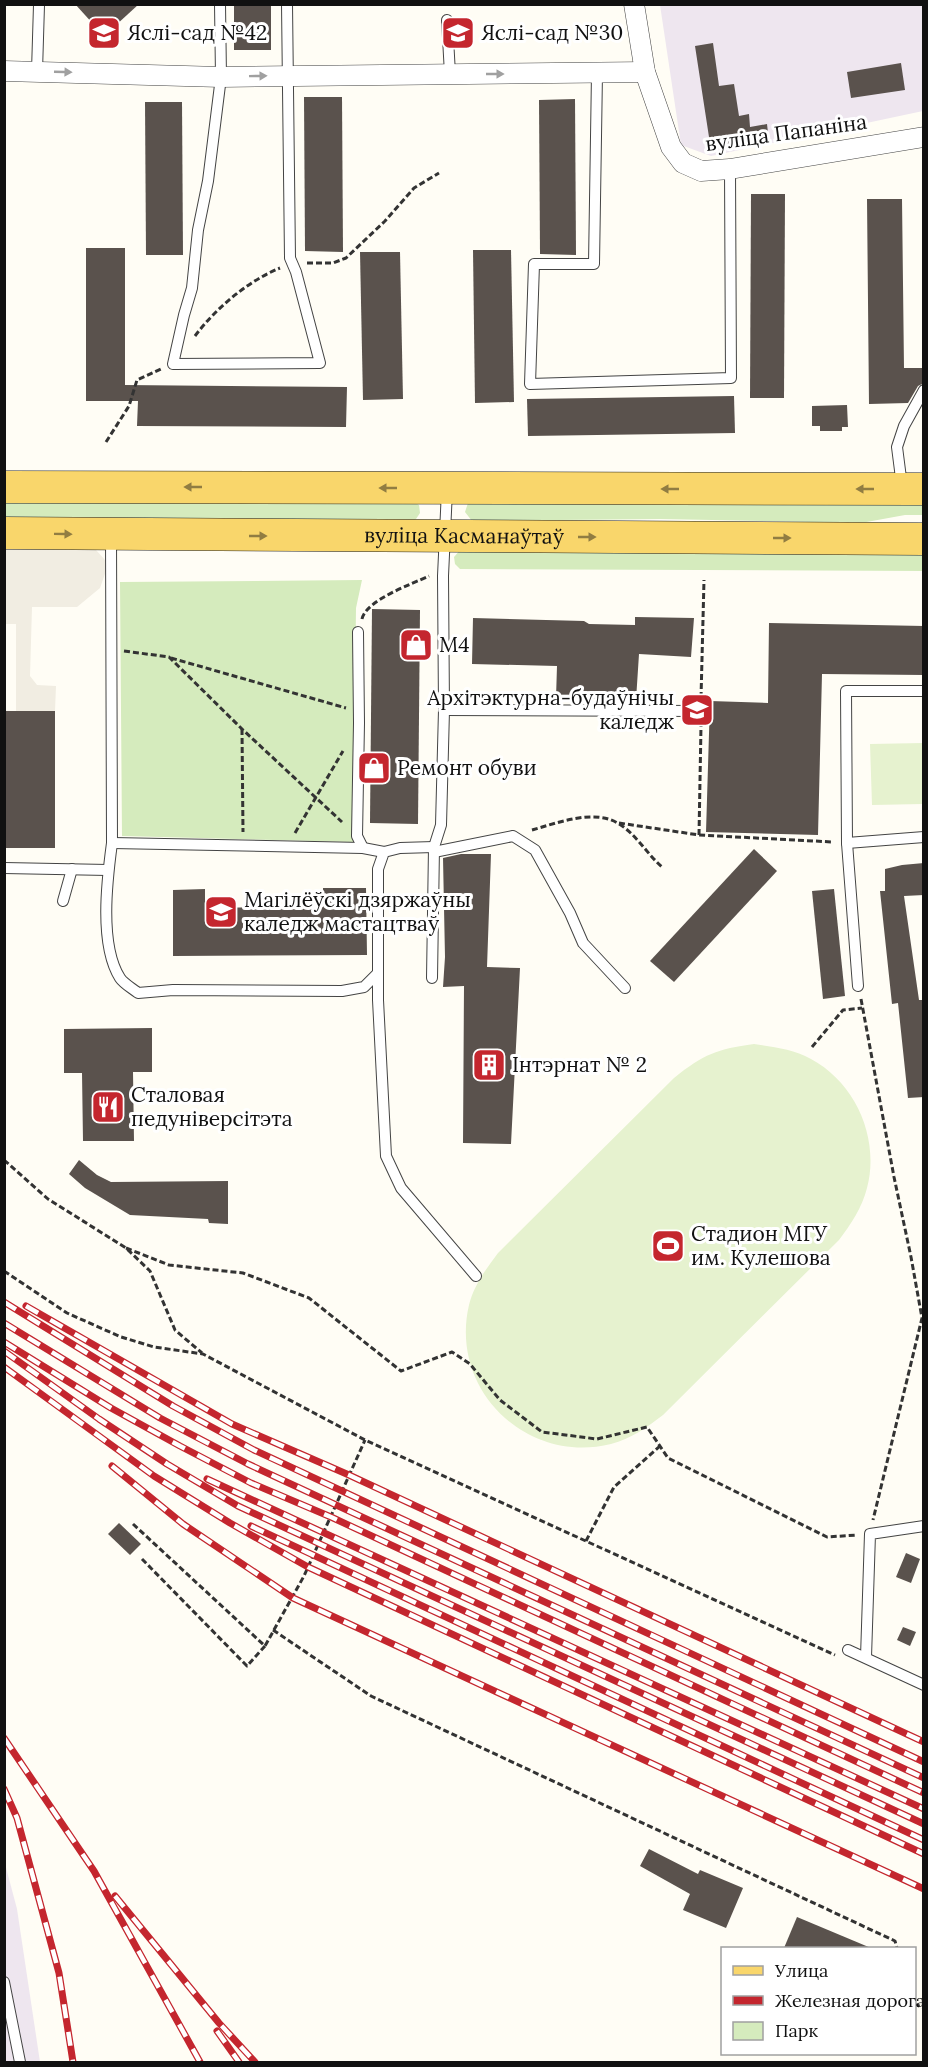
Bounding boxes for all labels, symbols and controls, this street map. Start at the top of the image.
school or university icon: Яслі-сад №42 [86,15,122,51]
school or university icon: Яслі-сад №30 [440,15,476,51]
place label: Яслі-сад №42 [127,19,267,46]
place label: Яслі-сад №30 [481,19,623,46]
one-way arrow [53,67,72,76]
one-way arrow [485,69,504,79]
one-way arrow [248,71,267,81]
street label: вуліца Папаніна [703,108,869,157]
one-way arrow [184,482,203,492]
one-way arrow [379,483,398,493]
one-way arrow [661,484,680,494]
one-way arrow [856,484,875,494]
street label: вуліца Касманаўтаў [364,521,564,550]
one-way arrow [53,529,72,539]
one-way arrow [248,531,267,541]
one-way arrow [577,532,596,542]
one-way arrow [772,533,791,543]
shop icon: M4 [398,627,434,663]
place label: M4 [439,631,470,658]
place label: Архітэктурна-будаўнічы каледж [426,684,675,735]
school or university icon: Архітэктурна-будаўнічы каледж [679,692,715,728]
shop icon: Ремонт обуви [356,750,392,786]
place label: Ремонт обуви [397,754,537,781]
place label: Магілёўскі дзяржаўны каледж мастацтваў [244,886,471,937]
school or university icon: Магілёўскі дзяржаўны каледж мастацтваў [203,894,239,930]
building icon: Інтэрнат № 2 [471,1047,507,1083]
place label: Інтэрнат № 2 [512,1051,647,1078]
place label: Сталовая педуніверсітэта [131,1081,293,1132]
restaurant icon: Сталовая педуніверсітэта [90,1089,126,1125]
place label: Стадион МГУ им. Кулешова [691,1220,831,1271]
sports icon: Стадион МГУ им. Кулешова [650,1228,686,1264]
legend [721,1947,916,2055]
text: Улица [774,1959,828,1982]
text: Железная дорога [775,1989,925,2012]
text: Парк [775,2019,819,2042]

